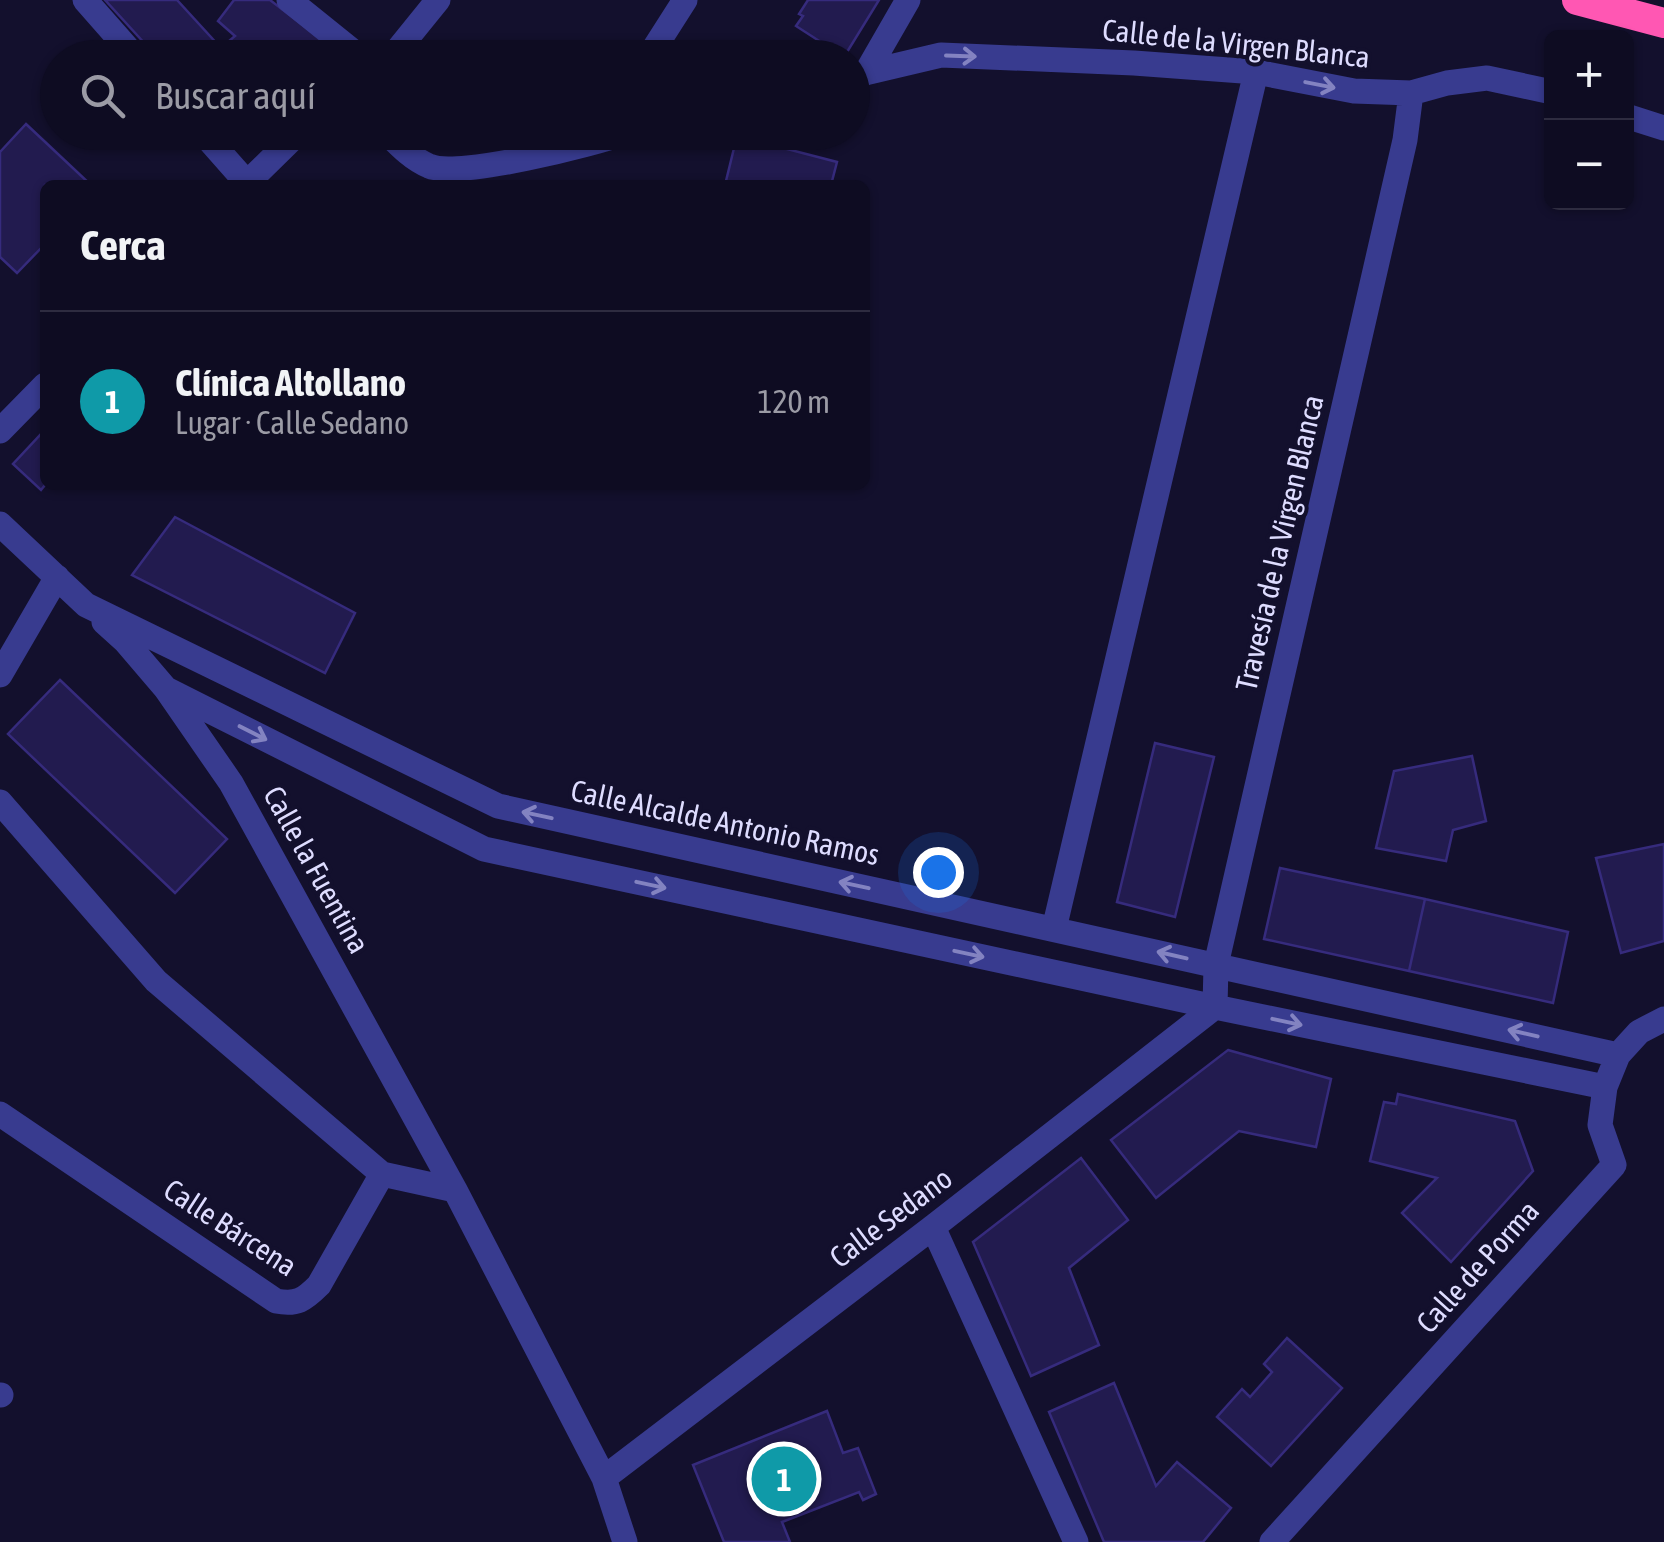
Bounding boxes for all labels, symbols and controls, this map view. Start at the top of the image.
street label: Calle de la Virgen Blanca [1101,12,1371,74]
map controls [1544,30,1634,210]
button: + [1544,30,1634,120]
search box [40,40,870,150]
one-way arrow [945,46,977,65]
icon: search [75,68,130,123]
text: Buscar aquí [155,74,316,117]
one-way arrow [1303,76,1335,95]
button: − [1544,120,1634,210]
text: Cerca [80,221,165,269]
text: Clínica Altollano [175,361,406,404]
text: 1 [105,383,120,420]
text: 120 m [757,383,830,420]
street label: Travesía de la Virgen Blanca [1228,392,1330,694]
text: Lugar · Calle Sedano [175,404,409,441]
one-way arrow [237,724,267,743]
street label: Calle Alcalde Antonio Ramos [568,773,882,871]
street label: Calle la Fuentina [257,780,377,959]
one-way arrow [522,804,554,823]
your location [913,847,964,898]
one-way arrow [839,874,871,893]
one-way arrow [634,877,666,896]
one-way arrow [1157,945,1189,963]
one-way arrow [952,946,984,964]
one-way arrow [1270,1014,1302,1032]
one-way arrow [1508,1023,1540,1042]
street label: Calle Sedano [823,1160,958,1274]
street label: Calle Bárcena [158,1172,303,1283]
street label: Calle de Porma [1409,1193,1545,1339]
pin: 1 [752,1442,816,1516]

